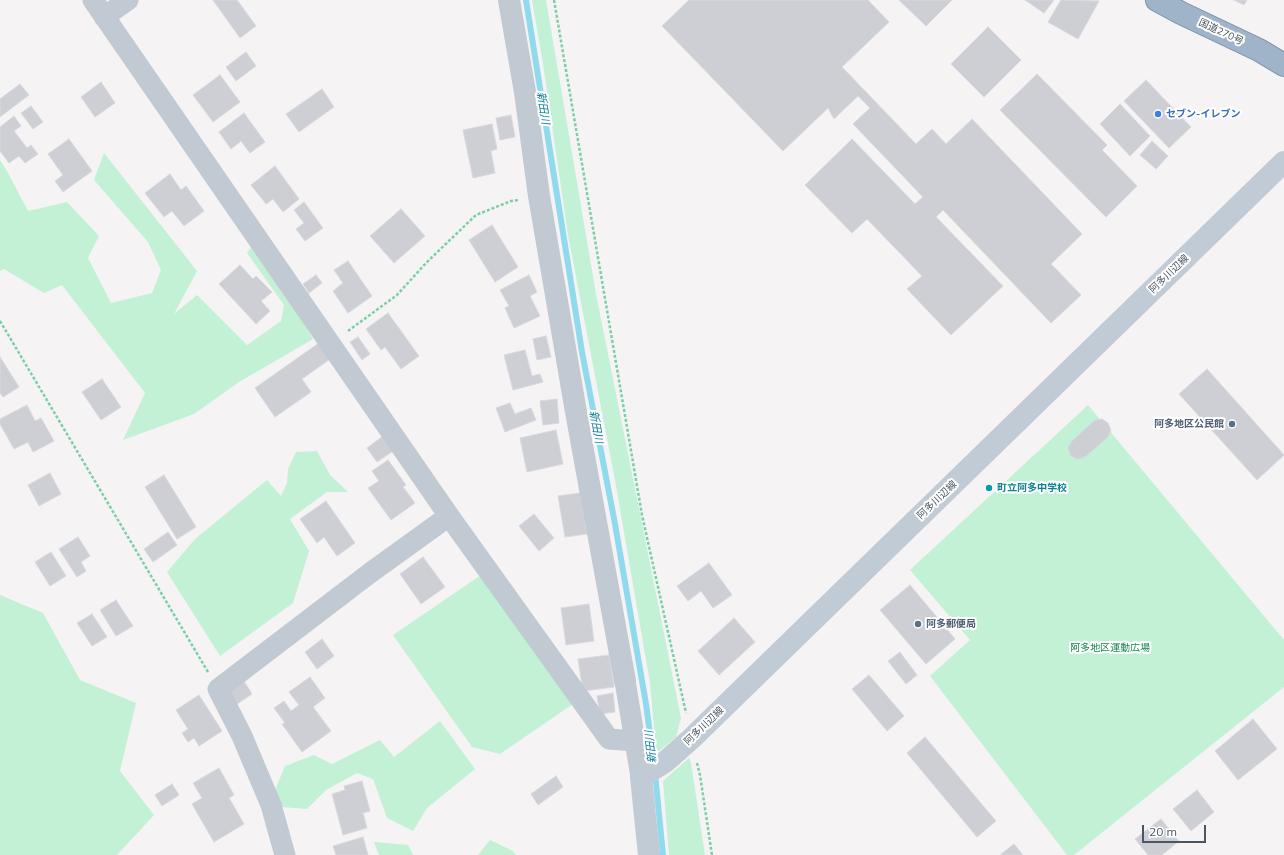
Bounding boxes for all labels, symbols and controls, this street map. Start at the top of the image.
street label: 国道270号 [1197,16,1245,48]
water label: 新田川 [534,91,552,125]
place label: セブン-イレブン [1166,108,1240,120]
marker: セブン-イレブン [1153,109,1163,119]
street label: 阿多川辺線 [1147,252,1191,296]
water label: 新田川 [587,410,605,444]
place label: 阿多地区公民館 [1154,418,1224,430]
marker: 阿多地区公民館 [1227,419,1237,429]
street label: 阿多川辺線 [915,478,959,522]
place label: 町立阿多中学校 [997,482,1067,494]
marker: 町立阿多中学校 [984,483,994,493]
place label: 阿多郵便局 [926,618,976,630]
marker: 阿多郵便局 [913,619,923,629]
park label: 阿多地区運動広場 [1070,642,1150,654]
street label: 阿多川辺線 [682,704,726,748]
water label: 新田川 [643,730,659,764]
scale bar [1144,817,1208,843]
text: 20 m [1149,824,1177,839]

